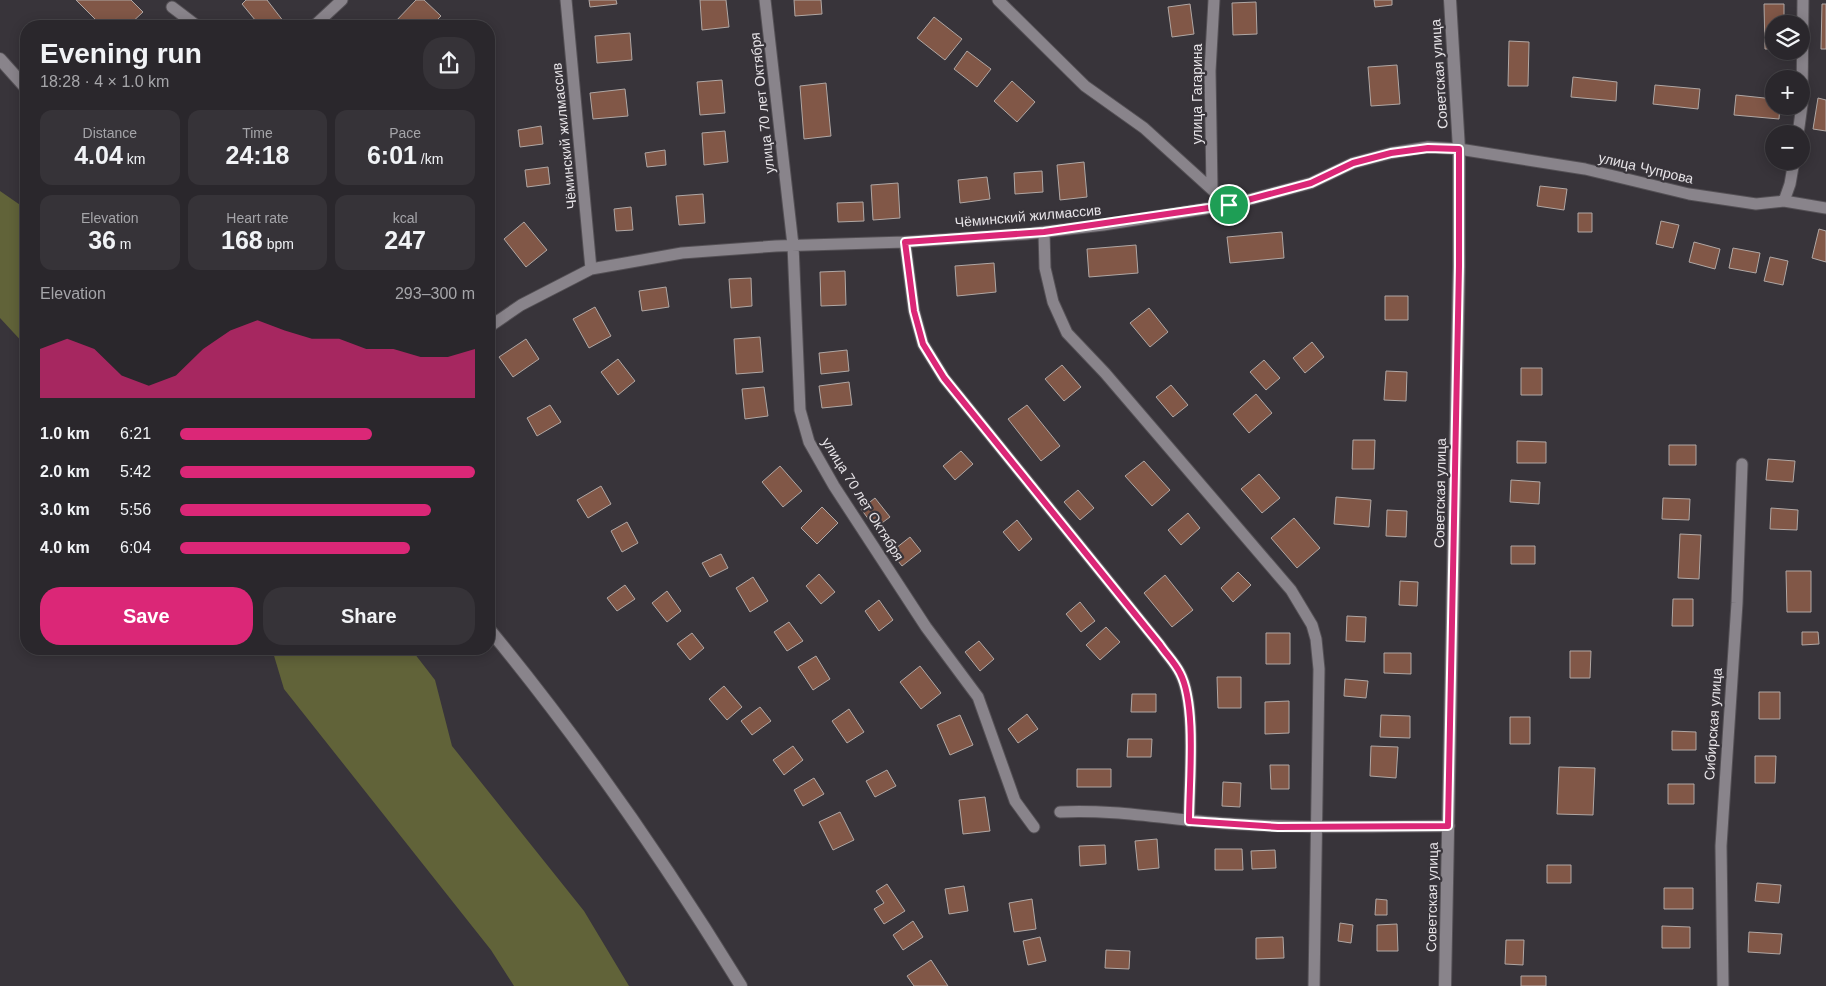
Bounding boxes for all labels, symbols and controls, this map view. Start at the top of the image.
map controls [1765,15,1810,170]
button: layers [1765,15,1810,60]
street label: Советская улица [1427,18,1451,129]
street label: улица 70 лет Октября [747,32,777,174]
button: share [423,37,475,89]
text: Evening run [40,38,202,69]
street label: улица Гагарина [1189,43,1205,144]
street label: Чёминский жилмассив [548,62,580,210]
button: + [1765,70,1810,115]
text: 18:28 · 4 × 1.0 km [40,73,169,90]
text: Distance [83,125,137,141]
text: Time [242,125,273,141]
text: Pace [389,125,421,141]
button: − [1765,125,1810,170]
text: 4.04 [74,141,123,169]
text: 24:18 [226,141,289,169]
text: 6:01 [367,141,417,169]
street label: улица Чупрова [1597,149,1695,187]
text: km [123,151,145,167]
text: /km [417,151,443,167]
pin [1208,184,1250,226]
icon: arrive [1215,191,1243,219]
street label: Чёминский жилмассив [954,202,1102,230]
text: Elevation [81,210,139,226]
text: Heart rate [226,210,289,226]
text: kcal [393,210,418,226]
text: 36 [88,226,116,254]
text: 168 [221,226,263,254]
text: 247 [384,226,426,254]
text: m [116,236,132,252]
text: bpm [263,236,294,252]
text: Elevation [40,285,106,302]
text: 293–300 m [395,285,475,302]
text: 1.0 km [40,425,90,442]
text: 6:21 [120,425,151,442]
street label: улица 70 лет Октября [819,435,907,563]
street label: Советская улица [1431,438,1449,548]
text: 2.0 km [40,463,90,480]
text: 5:42 [120,463,151,480]
text: 3.0 km [40,501,90,518]
text: 5:56 [120,501,151,518]
text: 4.0 km [40,539,90,556]
text: 6:04 [120,539,151,556]
button: Save [40,587,253,645]
button: Share [263,587,475,645]
street label: Сибирская улица [1701,667,1725,781]
street label: Советская улица [1423,842,1441,952]

